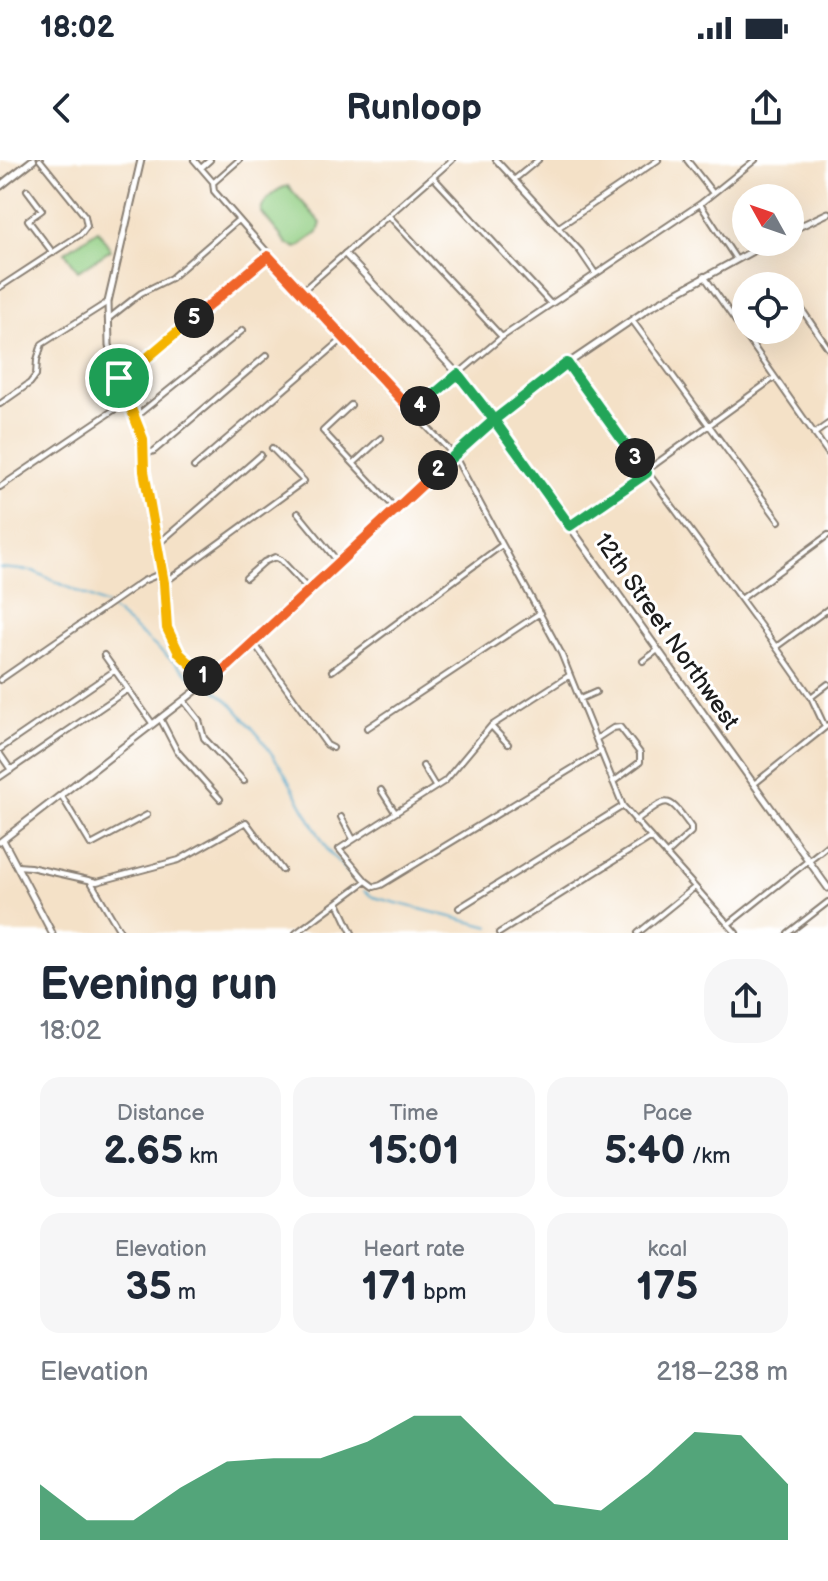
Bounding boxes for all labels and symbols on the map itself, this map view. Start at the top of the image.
north arrow [732,184,804,256]
pin: 5 [174,298,214,338]
pin [85,344,153,412]
pin: 4 [400,386,440,426]
pin: 3 [615,438,655,478]
pin: 2 [418,450,458,490]
street label: 12th Street Northwest [588,528,746,736]
pin: 1 [183,656,223,696]

